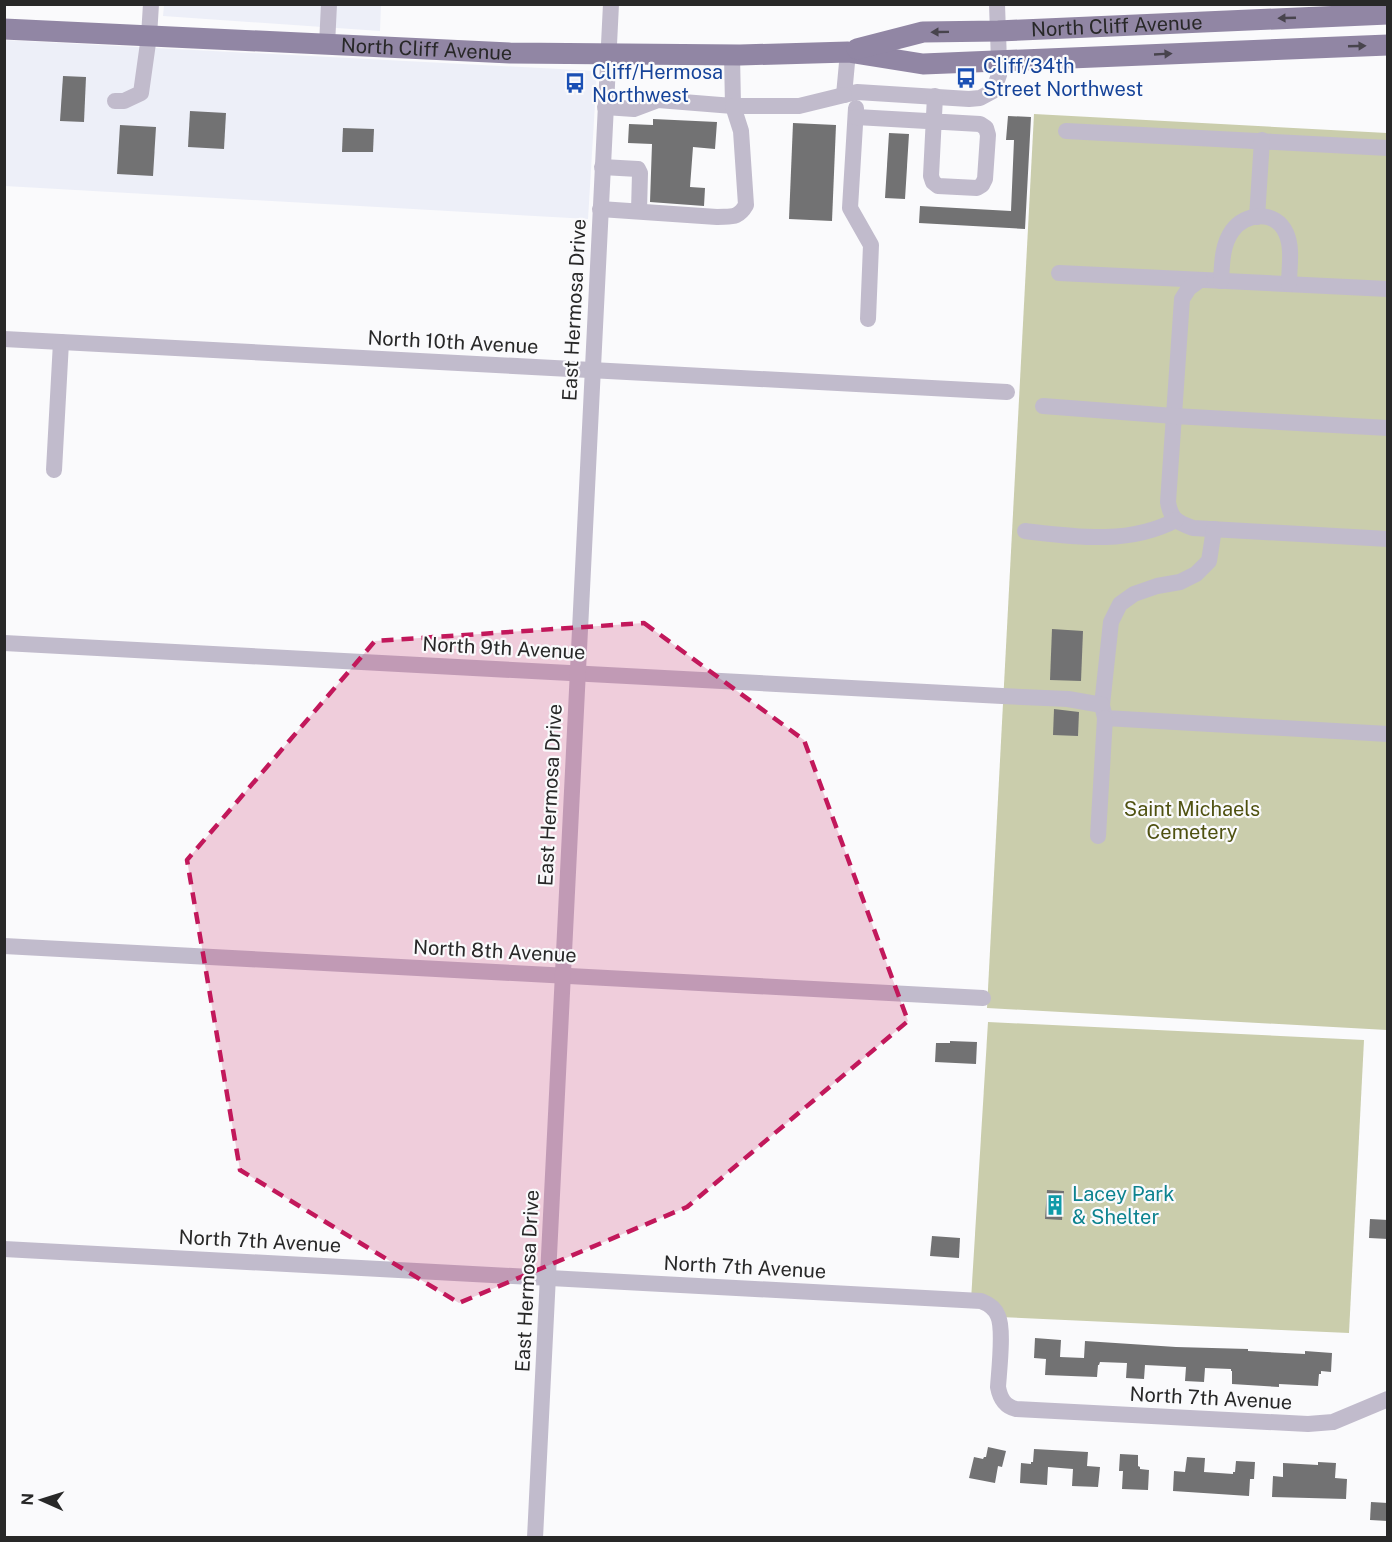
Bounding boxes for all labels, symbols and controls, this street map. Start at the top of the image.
street label: North Cliff Avenue [1030,10,1203,42]
one-way arrow [1278,14,1297,23]
one-way arrow [930,27,949,37]
street label: North Cliff Avenue [340,33,513,65]
one-way arrow [1348,41,1367,50]
one-way arrow [1153,50,1172,59]
place label: Cliff/34th Street Northwest [983,54,1143,101]
place label: Cliff/Hermosa Northwest [592,60,723,107]
bus stop icon: Cliff/34th Street Northwest [954,66,978,90]
bus stop icon: Cliff/Hermosa Northwest [563,71,587,95]
street label: East Hermosa Drive [557,218,591,402]
street label: North 10th Avenue [367,326,539,358]
street label: North 9th Avenue [422,632,586,664]
street label: East Hermosa Drive [533,703,567,887]
park label: Saint Michaels Cemetery [1124,797,1260,844]
street label: North 8th Avenue [413,935,577,967]
place label: Lacey Park & Shelter [1072,1182,1174,1229]
street label: East Hermosa Drive [510,1189,544,1373]
building icon: Lacey Park & Shelter [1043,1193,1067,1217]
street label: North 7th Avenue [178,1225,342,1257]
street label: North 7th Avenue [663,1251,827,1283]
street label: North 7th Avenue [1129,1382,1293,1414]
north arrow [12,1470,72,1530]
text: N [18,1492,37,1506]

